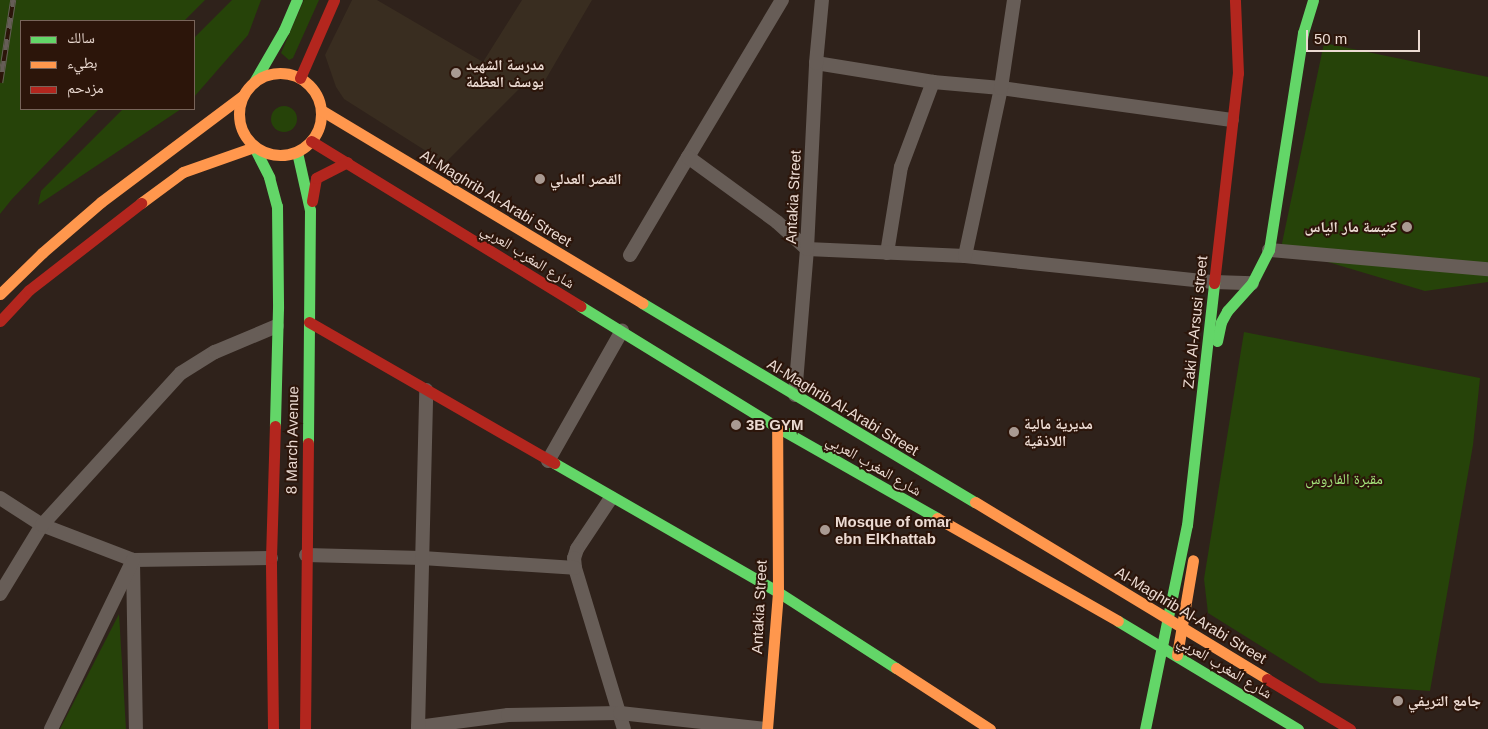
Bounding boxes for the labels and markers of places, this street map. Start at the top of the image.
place label: مدرسة الشهيد يوسف العظمة [466,55,544,90]
marker: مدرسة الشهيد يوسف العظمة [450,67,462,79]
place label: القصر العدلي [550,170,622,188]
marker: القصر العدلي [534,173,546,185]
place label: كنيسة مار الياس [1305,218,1397,236]
marker: كنيسة مار الياس [1401,221,1413,233]
place label: مديرية مالية اللاذقية [1024,414,1093,449]
place label: 3B GYM [746,416,804,434]
marker: 3B GYM [730,419,742,431]
marker: مديرية مالية اللاذقية [1008,426,1020,438]
place label: Mosque of omar ebn ElKhattab [835,512,951,547]
marker: Mosque of omar ebn ElKhattab [819,524,831,536]
place label: جامع التريفي [1408,692,1481,710]
marker: جامع التريفي [1392,695,1404,707]

